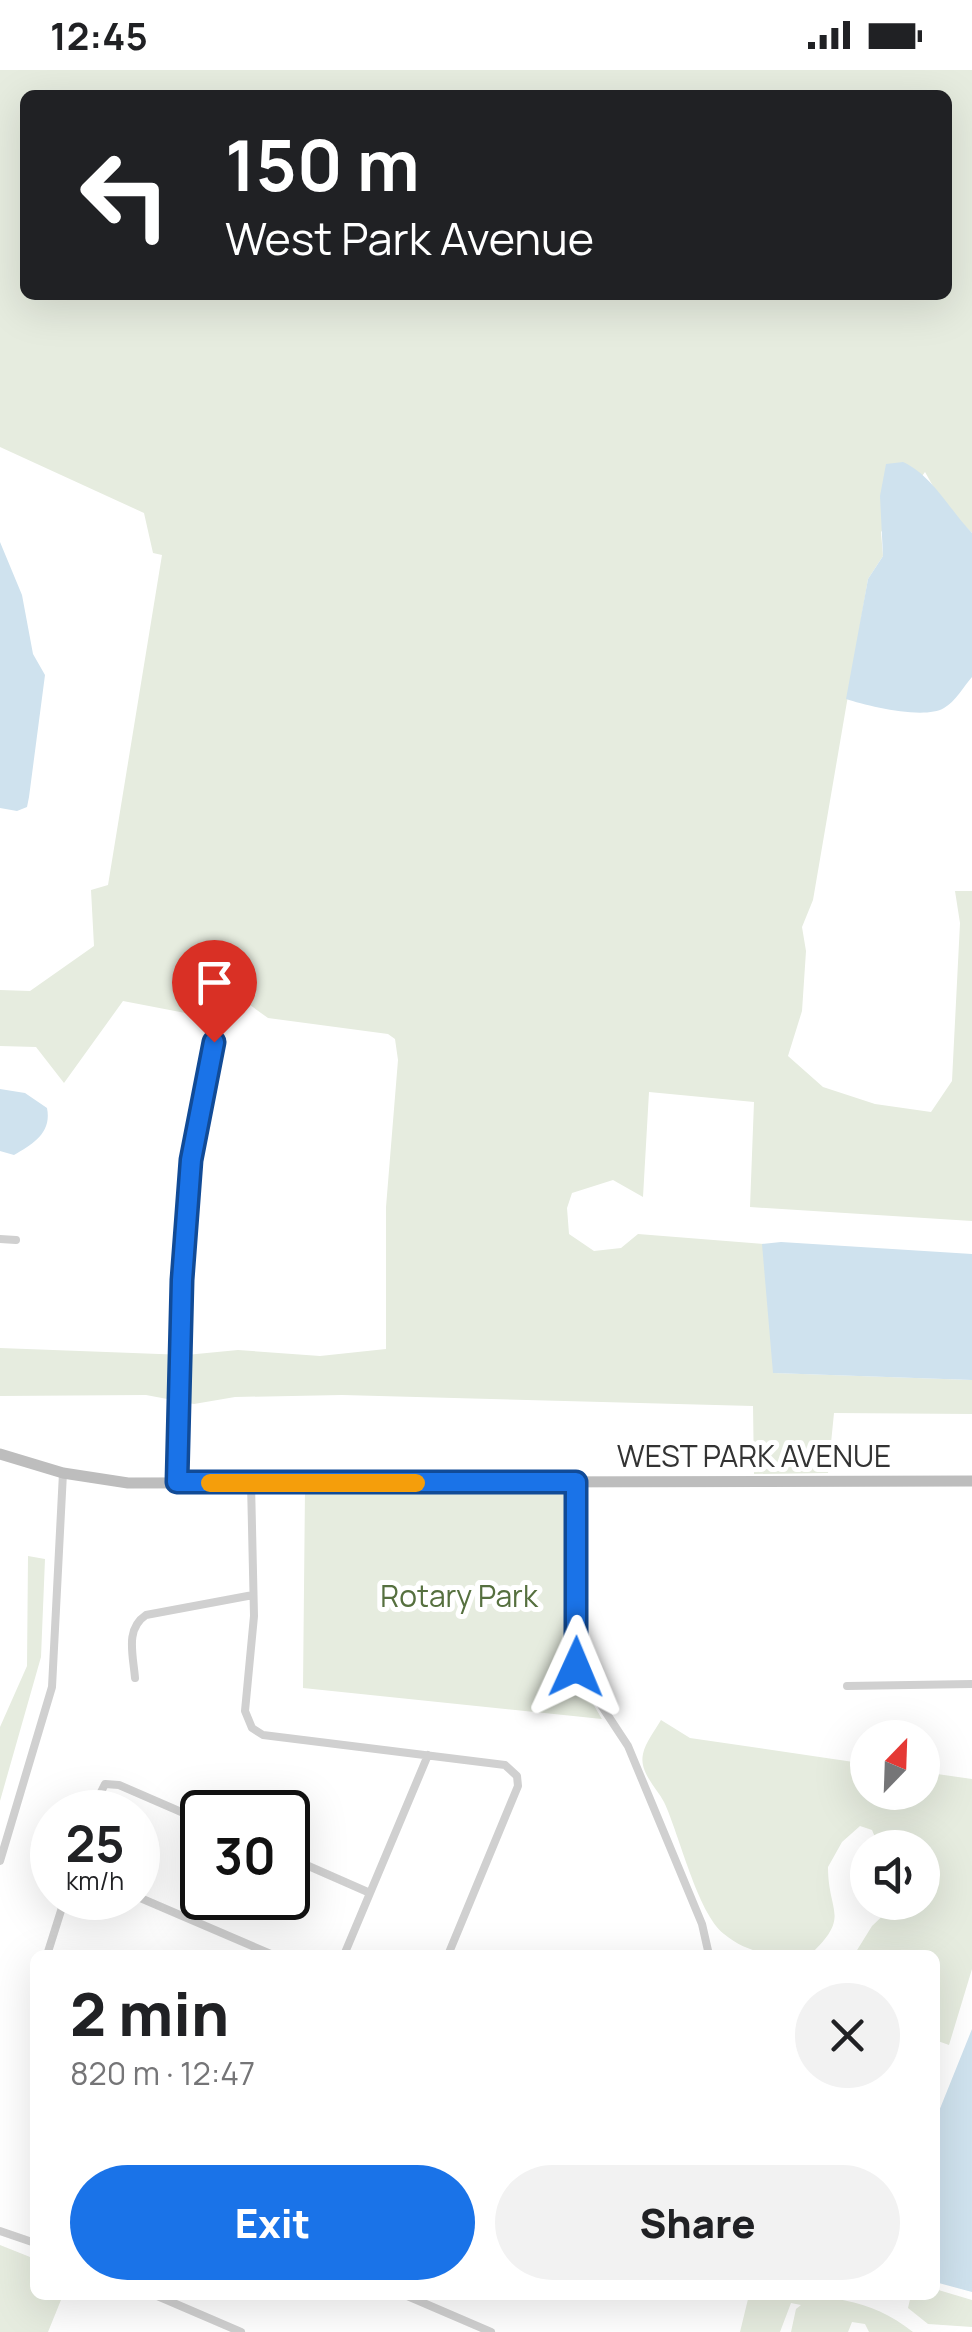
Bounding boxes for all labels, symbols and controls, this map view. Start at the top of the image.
text: 12:45 [50,9,148,61]
text: 150 m [225,116,420,212]
icon: left [60,130,190,260]
text: West Park Avenue [225,207,594,269]
pin [172,940,257,1043]
icon: arrive [187,955,242,1010]
street label: WEST PARK AVENUE [617,1435,891,1476]
park label: Rotary Park [380,1575,539,1616]
position arrow [524,1615,628,1719]
north arrow [850,1720,940,1810]
map controls [850,1720,940,1920]
speed limit sign: 30 [180,1790,310,1920]
text: 25 [65,1809,125,1877]
button: sound [850,1830,940,1920]
text: km/h [66,1863,124,1898]
text: 2 min [70,1972,229,2054]
button: close [795,1983,900,2088]
text: 820 m · 12:47 [70,2051,255,2095]
button: Exit [70,2165,475,2280]
button: Share [495,2165,900,2280]

